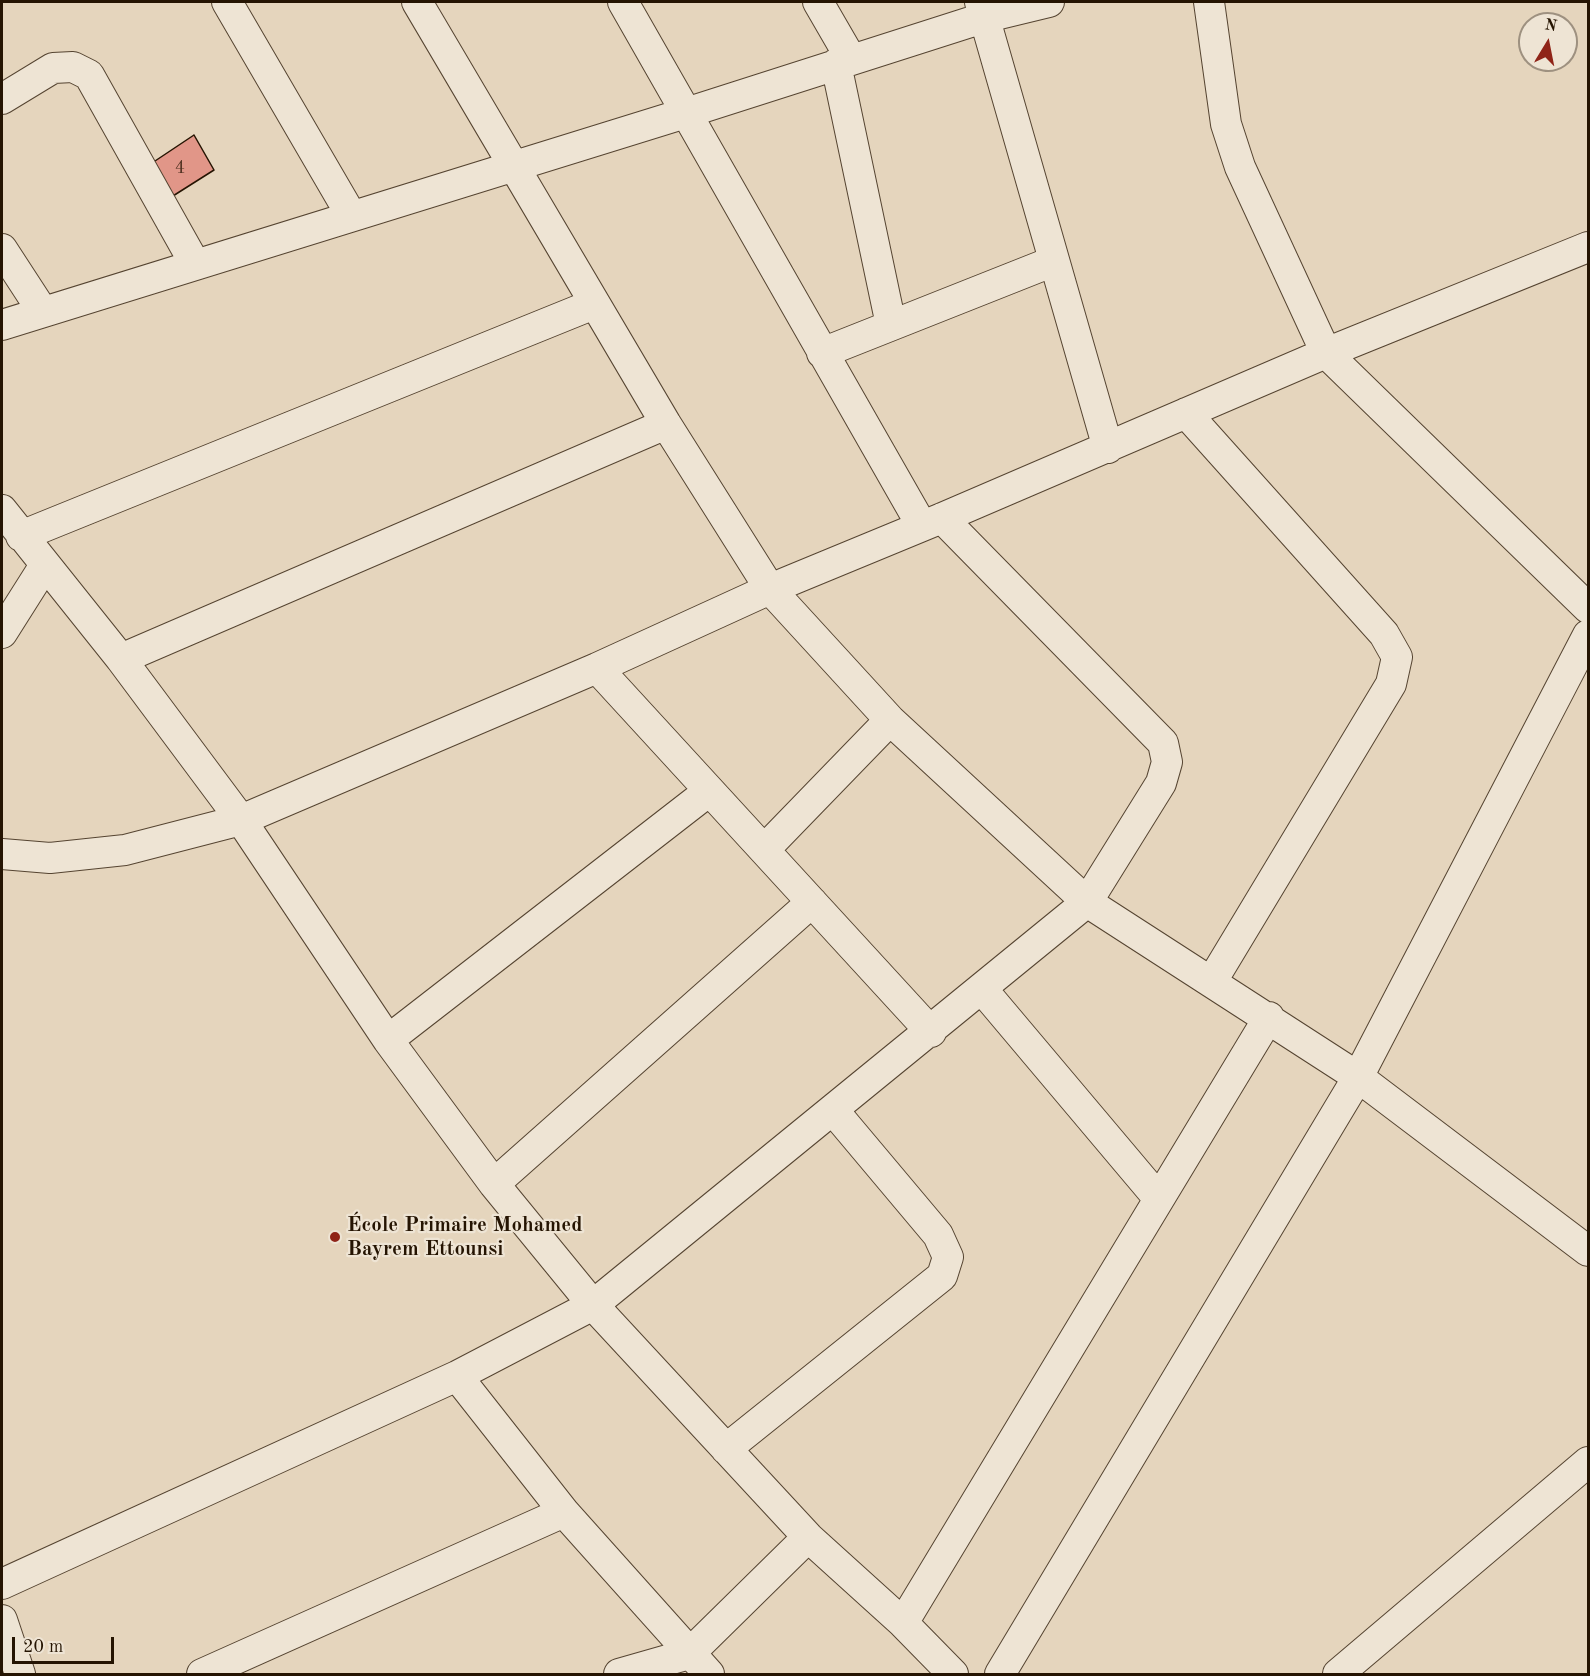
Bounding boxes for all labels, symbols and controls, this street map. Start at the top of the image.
north arrow [1518,12,1578,72]
text: N [1543,17,1558,35]
house number: 4 [175,157,185,179]
place label: École Primaire Mohamed Bayrem Ettounsi [347,1212,583,1262]
marker: École Primaire Mohamed Bayrem Ettounsi [328,1230,342,1244]
scale bar [15,1625,117,1663]
text: 20 m [23,1638,63,1656]

